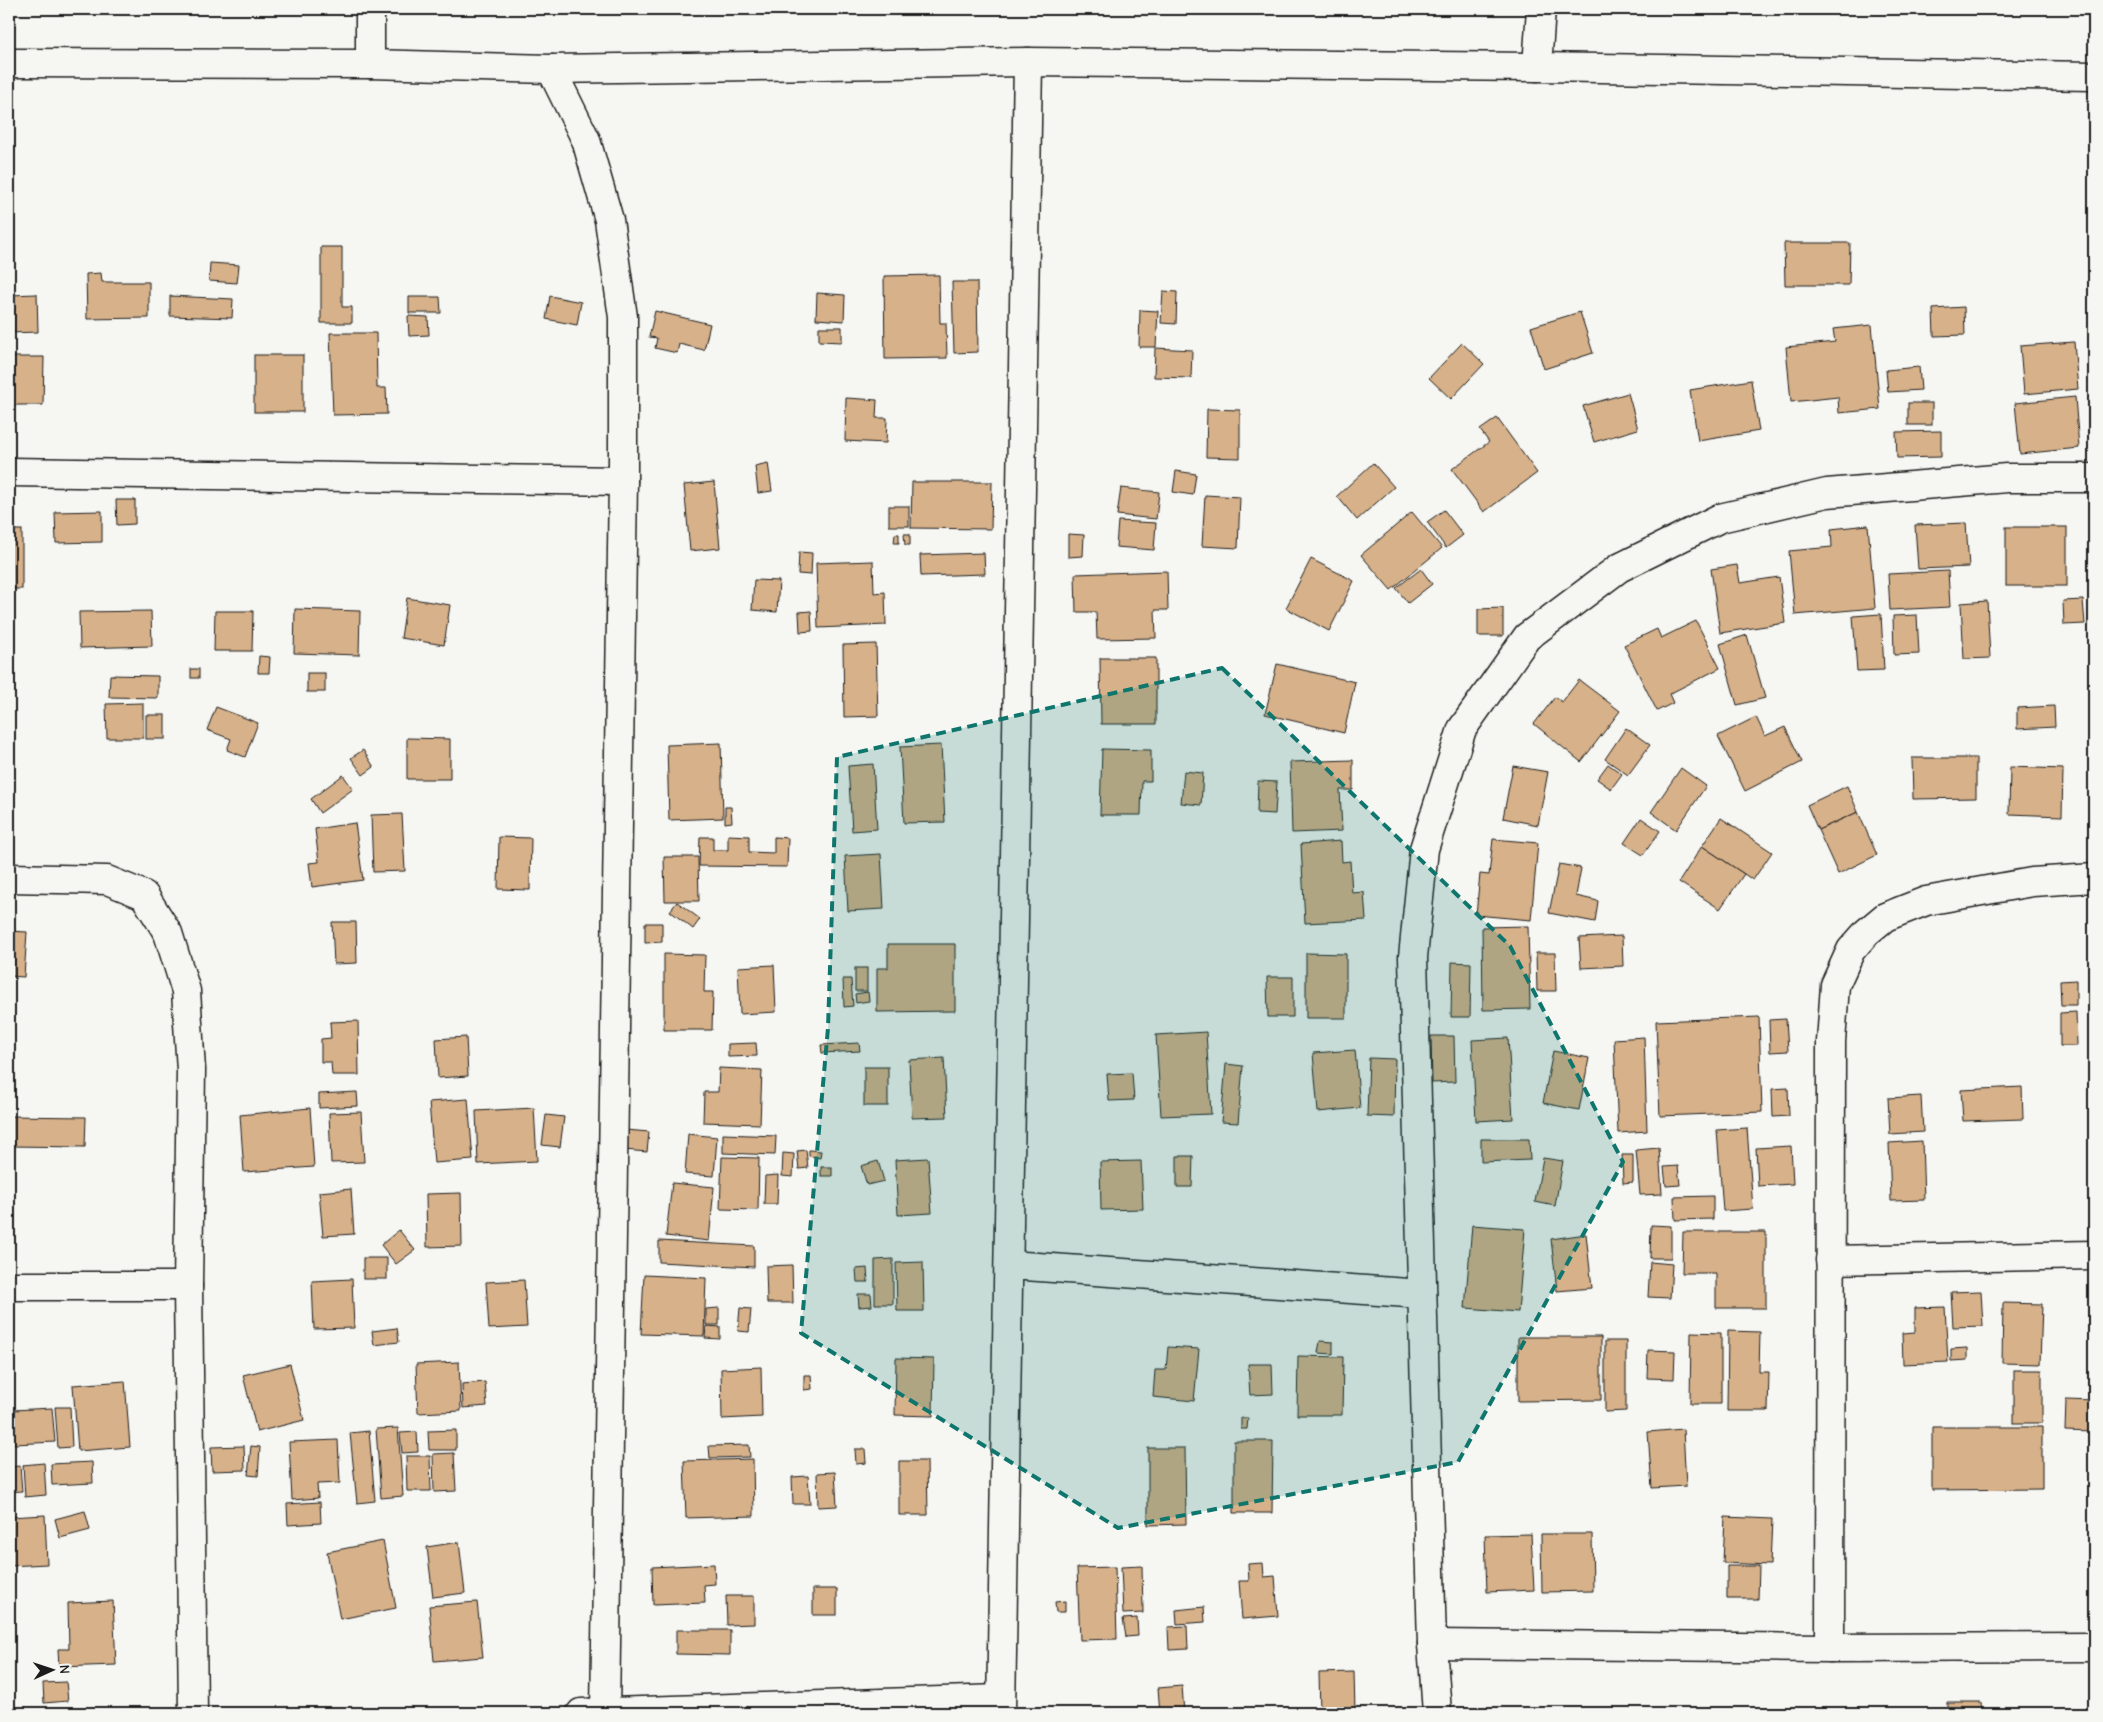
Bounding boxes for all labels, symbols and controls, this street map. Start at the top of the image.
north arrow [28,1644,78,1694]
text: N [56,1664,73,1674]

